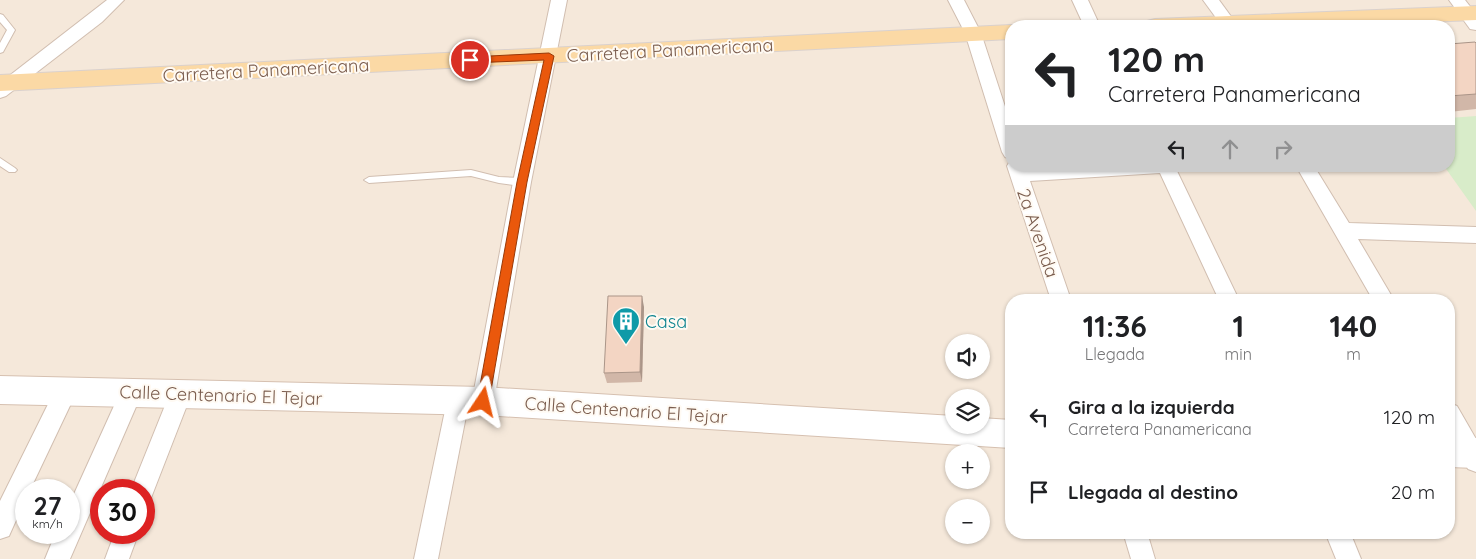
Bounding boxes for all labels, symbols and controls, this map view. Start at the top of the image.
street label: Carretera Panamericana [566,33,774,67]
text: 120 m [1108,37,1205,81]
pin [449,39,491,81]
icon: left [1025,40,1090,105]
icon: arrive [456,46,484,74]
street label: Carretera Panamericana [162,53,370,87]
text: Carretera Panamericana [1108,80,1361,108]
icon: left [1163,135,1191,163]
icon: ahead [1216,135,1244,163]
icon: right [1269,135,1297,163]
street label: 2a Avenida [1012,185,1064,281]
building icon: Casa [611,306,641,345]
text: 11:36 [1083,307,1147,345]
text: 1 [1232,307,1244,345]
text: 140 [1330,307,1377,345]
place label: Casa [645,310,687,333]
map controls [945,334,990,544]
button: sound [945,334,990,379]
text: Llegada [1085,344,1145,364]
text: min [1225,344,1252,364]
text: m [1346,344,1361,364]
position arrow [456,375,508,427]
street label: Calle Centenario El Tejar [119,380,323,410]
button: layers [945,389,990,434]
street label: Calle Centenario El Tejar [524,391,728,429]
text: Gira a la izquierda [1068,395,1235,419]
icon: left [1025,403,1053,431]
text: 120 m [1384,405,1435,429]
text: Carretera Panamericana [1068,419,1252,439]
button: + [945,444,990,489]
icon: arrive [1025,478,1053,506]
speed limit sign: 30 [90,479,155,544]
text: Llegada al destino [1068,480,1238,504]
text: 20 m [1391,480,1435,504]
text: 27 [34,490,61,521]
button: − [945,499,990,544]
text: km/h [32,516,63,531]

